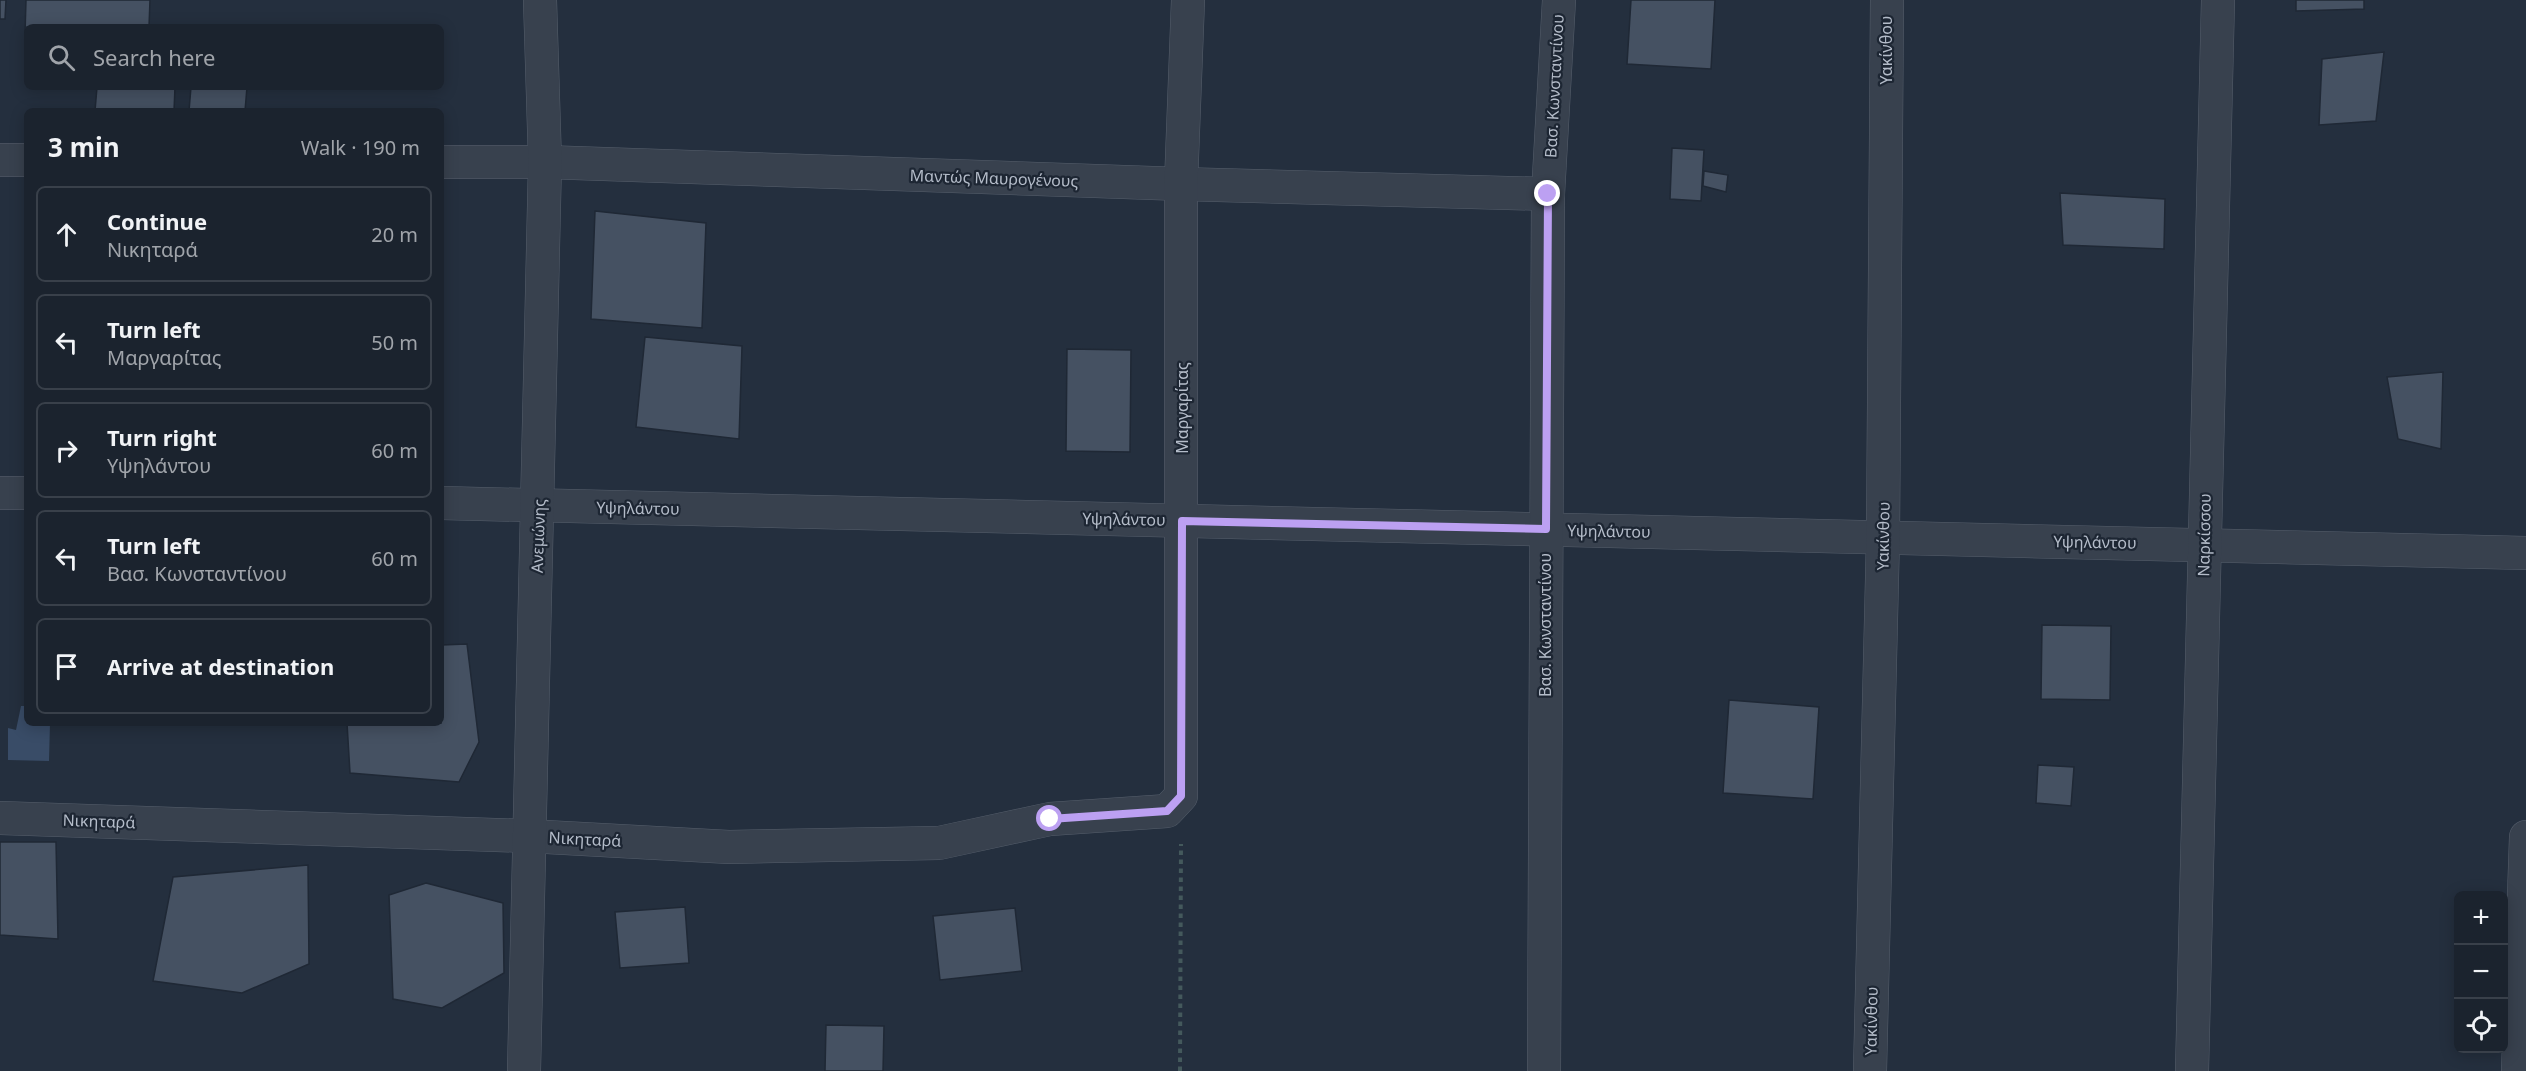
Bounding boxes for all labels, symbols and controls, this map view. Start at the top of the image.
street label: Βασ. Κωνσταντίνου [1539,14,1569,158]
street label: Υακίνθου [1875,16,1897,84]
search box [24,24,444,90]
icon: search [45,41,78,74]
text: Search here [93,42,215,72]
text: 3 min [48,129,120,165]
text: Walk · 190 m [301,134,420,161]
street label: Μαντώς Μαυρογένους [909,164,1079,192]
route end [1534,180,1560,206]
text: Continue [107,206,207,236]
icon: ahead [50,218,83,251]
text: 20 m [371,221,418,248]
text: Νικηταρά [107,236,198,263]
text: Turn left [107,314,201,344]
icon: left [50,326,83,359]
text: 50 m [371,329,418,356]
text: Μαργαρίτας [107,344,221,371]
street label: Μαργαρίτας [1171,362,1193,454]
text: Turn right [107,422,217,452]
icon: right [50,434,83,467]
text: 60 m [371,437,418,464]
text: Υψηλάντου [107,452,211,479]
street label: Ναρκίσσου [2192,493,2216,577]
street label: Υψηλάντου [596,496,680,520]
street label: Ανεμώνης [526,498,550,573]
street label: Υακίνθου [1871,501,1895,571]
street label: Υψηλάντου [1082,507,1166,531]
street label: Υψηλάντου [1567,519,1651,543]
text: Turn left [107,530,201,560]
street label: Υψηλάντου [2053,530,2137,554]
icon: left [50,542,83,575]
text: 60 m [371,545,418,572]
street label: Βασ. Κωνσταντίνου [1534,553,1556,697]
text: Βασ. Κωνσταντίνου [107,560,287,587]
icon: arrive [50,650,83,683]
text: Arrive at destination [107,651,334,681]
route start [1036,805,1062,831]
street label: Νικηταρά [62,809,136,833]
street label: Νικηταρά [548,826,622,852]
map controls [2454,891,2508,1053]
button: + [2454,891,2508,945]
button: − [2454,945,2508,999]
street label: Υακίνθου [1859,986,1883,1056]
button: locate [2454,999,2508,1053]

